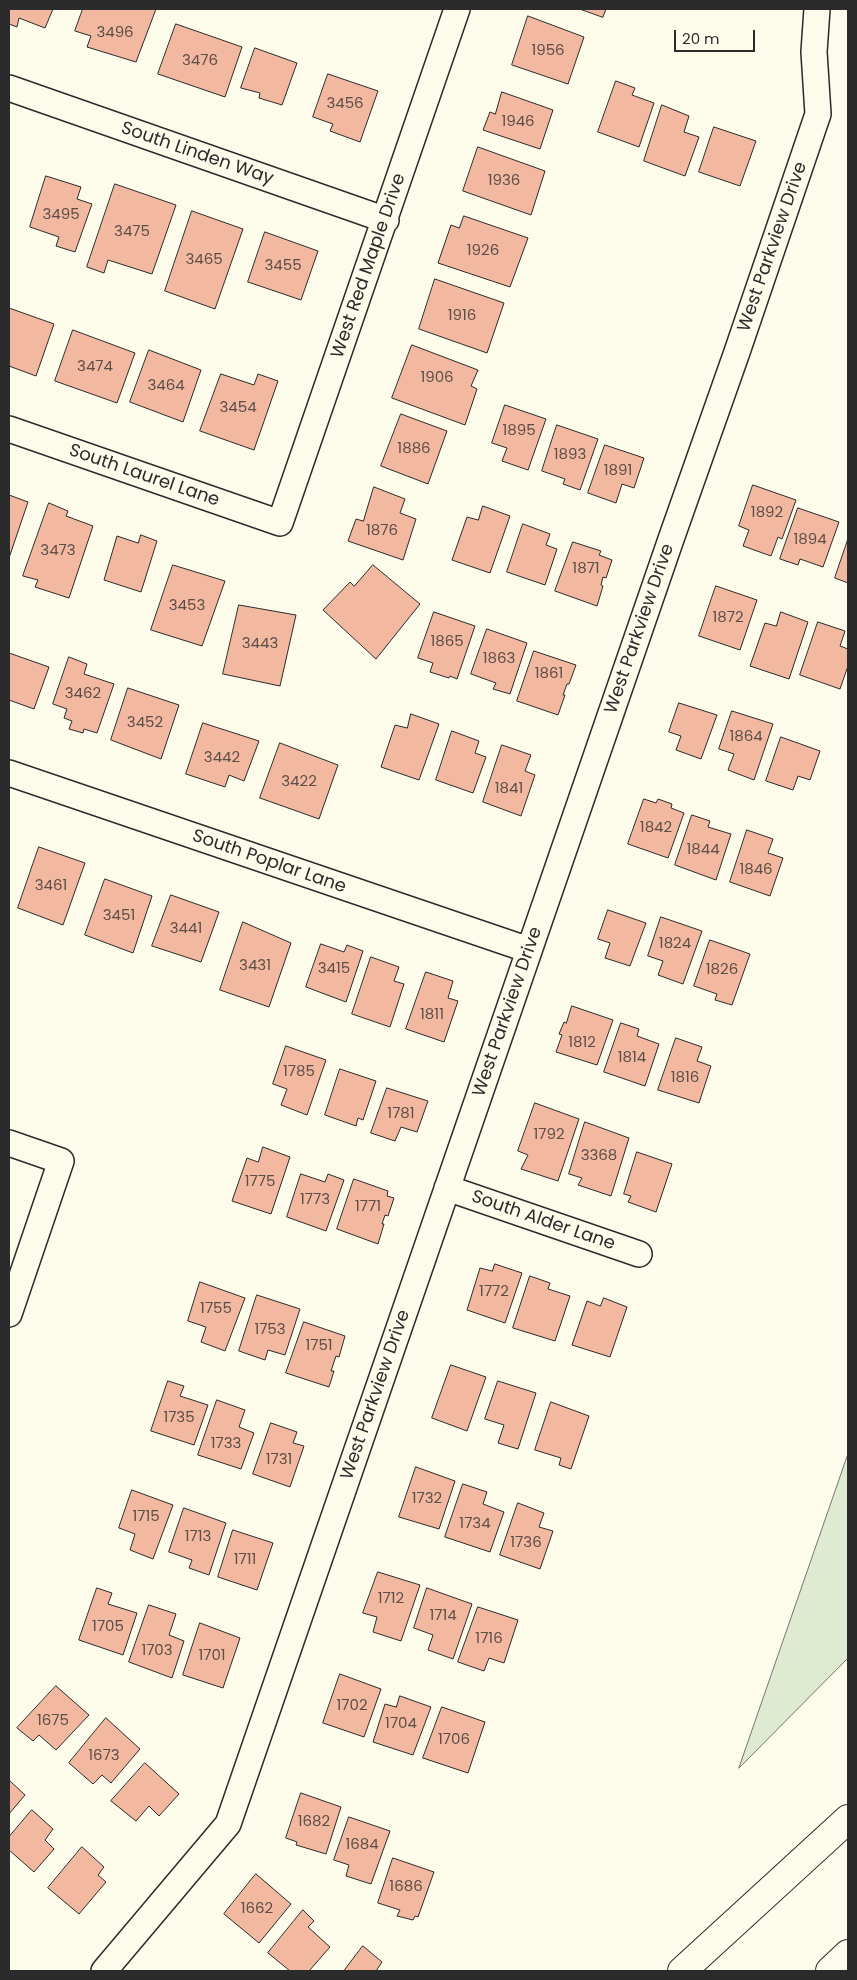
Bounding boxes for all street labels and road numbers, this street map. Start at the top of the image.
street label: South Linden Way [118,118,276,190]
street label: West Parkview Drive [734,159,812,335]
street label: West Red Maple Drive [327,171,411,361]
street label: South Laurel Lane [66,440,222,512]
street label: West Parkview Drive [601,541,679,717]
street label: South Poplar Lane [189,826,349,898]
street label: West Parkview Drive [469,924,547,1100]
street label: South Alder Lane [468,1186,618,1256]
street label: West Parkview Drive [337,1307,415,1483]

